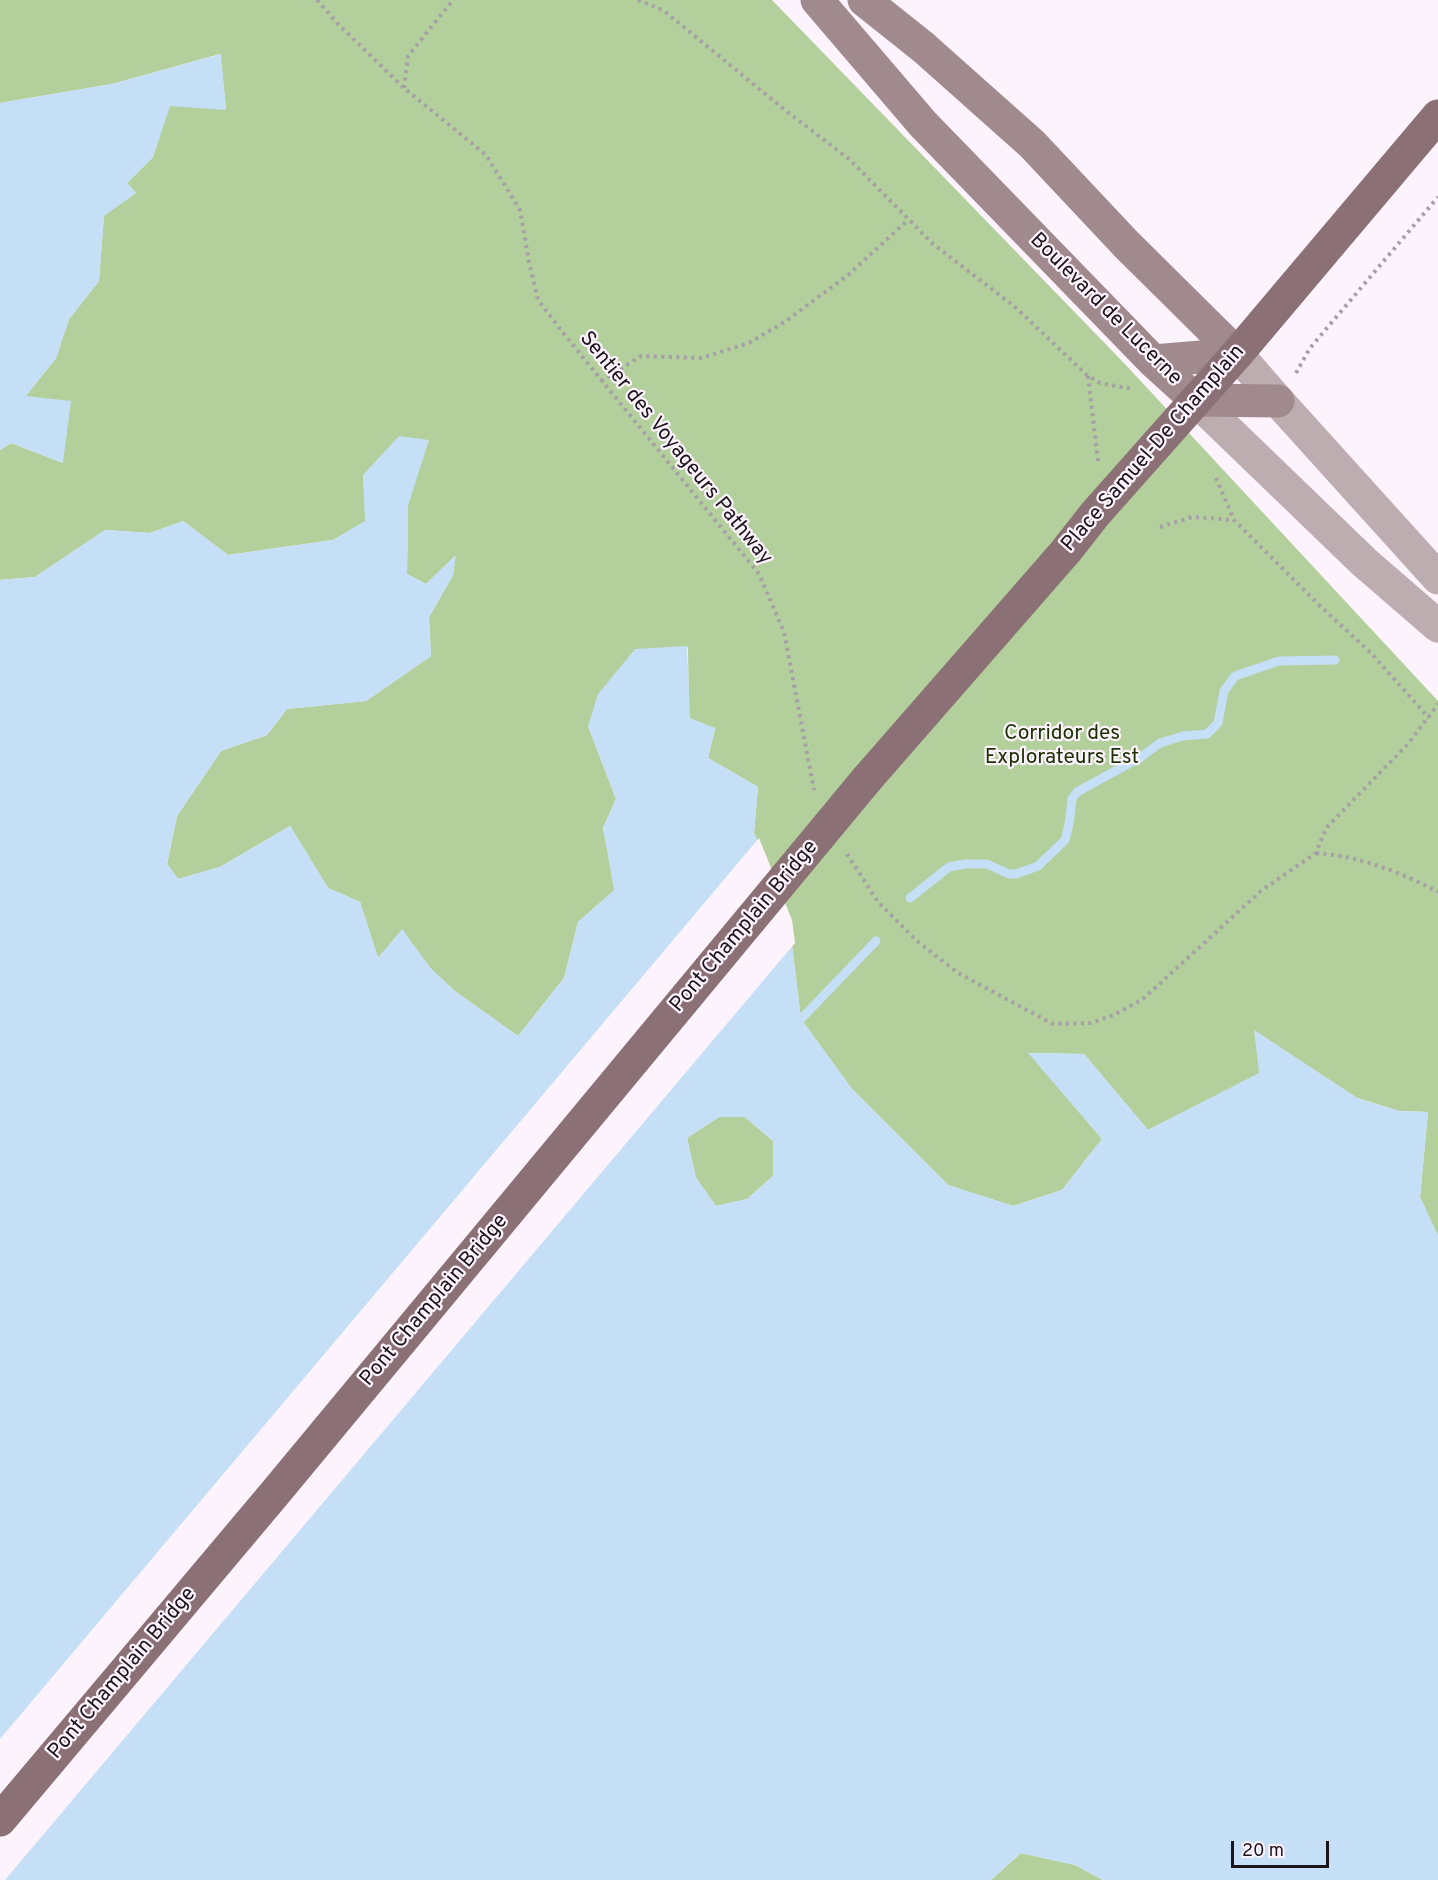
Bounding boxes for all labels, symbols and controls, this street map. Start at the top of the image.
street label: Boulevard de Lucerne [1024,229,1186,391]
street label: Sentier des Voyageurs Pathway [573,327,777,571]
street label: Place Samuel-De Champlain [1057,340,1251,558]
park label: Corridor des Explorateurs Est [985,722,1139,772]
street label: Pont Champlain Bridge [666,836,824,1018]
street label: Pont Champlain Bridge [356,1210,514,1392]
street label: Pont Champlain Bridge [44,1583,202,1765]
scale bar [1234,1829,1332,1867]
text: 20 m [1242,1840,1284,1863]

